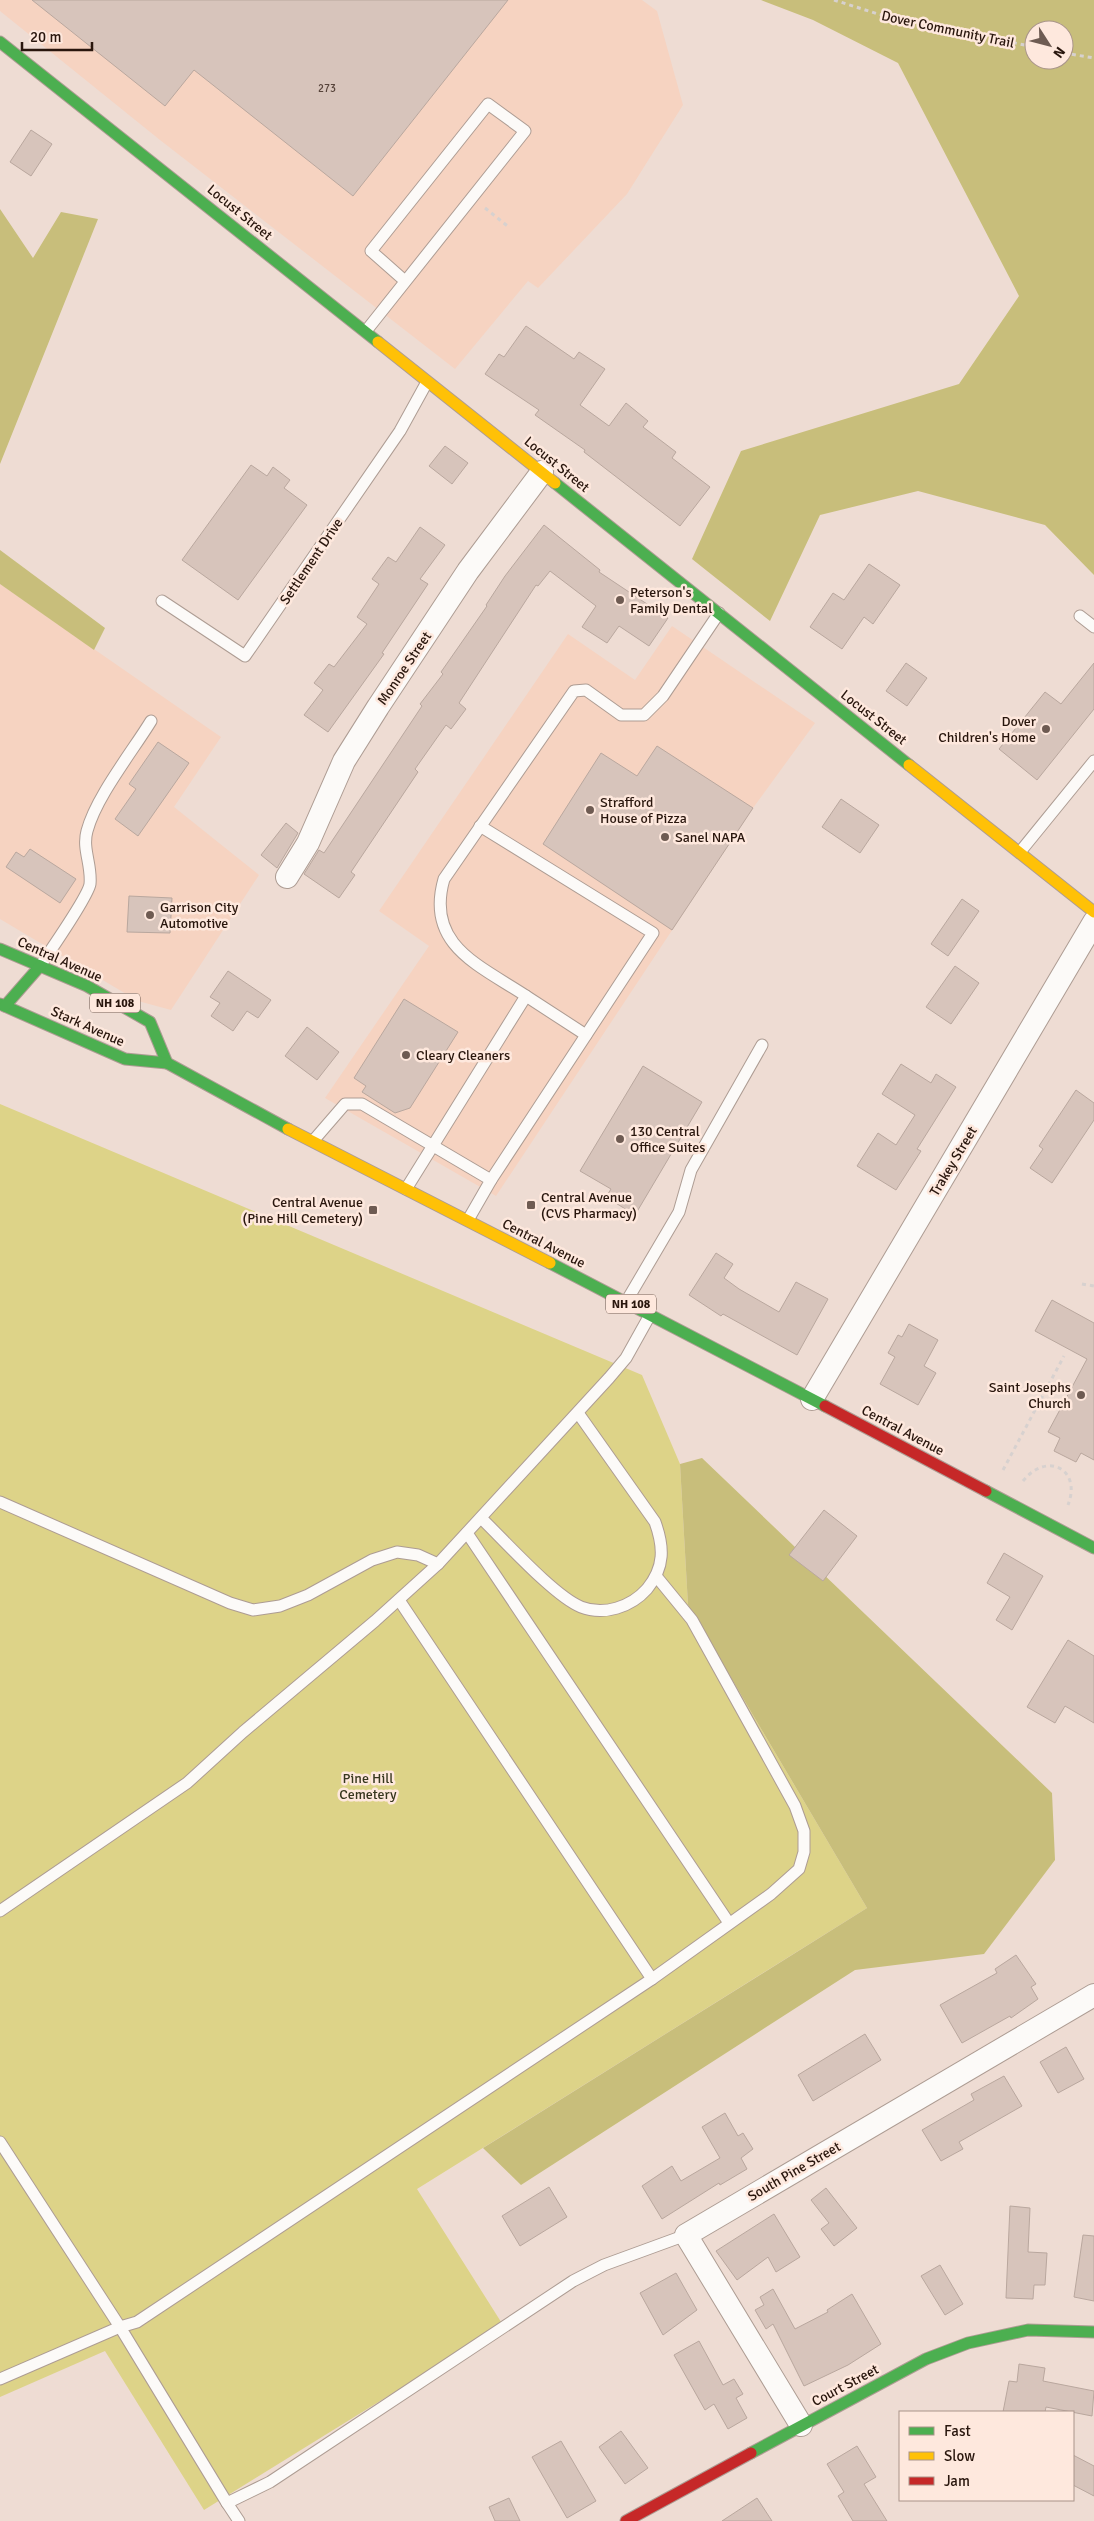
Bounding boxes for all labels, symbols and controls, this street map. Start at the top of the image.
street label: Dover Community Trail [880,7,1016,52]
scale bar [22,20,92,52]
north arrow [1024,20,1074,70]
text: 20 m [30,28,61,46]
text: N [1049,43,1069,61]
house number: 273 [318,82,336,95]
street label: Locust Street [204,181,276,244]
street label: Locust Street [521,433,593,496]
street label: Settlement Drive [276,515,347,608]
place label: Peterson's Family Dental [630,584,712,617]
marker: Peterson's Family Dental [614,594,626,606]
street label: Monroe Street [374,628,435,708]
street label: Locust Street [837,686,910,748]
place label: Dover Children's Home [938,713,1037,746]
marker: Dover Children's Home [1040,723,1052,735]
place label: Strafford House of Pizza [600,794,687,827]
marker: Strafford House of Pizza [584,804,596,816]
place label: Sanel NAPA [675,829,746,846]
marker: Sanel NAPA [659,831,671,843]
place label: Garrison City Automotive [160,899,239,932]
marker: Garrison City Automotive [144,909,156,921]
street label: Central Avenue [15,933,105,986]
road number: NH 108 [90,994,140,1012]
street label: Stark Avenue [48,1003,127,1050]
place label: Cleary Cleaners [416,1047,510,1064]
marker: Cleary Cleaners [400,1049,412,1061]
place label: 130 Central Office Suites [630,1123,705,1156]
street label: Trakey Street [926,1123,981,1199]
marker: 130 Central Office Suites [614,1133,626,1145]
place label: Central Avenue (CVS Pharmacy) [541,1189,637,1222]
place label: Central Avenue (Pine Hill Cemetery) [243,1194,363,1227]
marker: Central Avenue (CVS Pharmacy) [525,1199,537,1211]
marker: Central Avenue (Pine Hill Cemetery) [367,1204,379,1216]
street label: Central Avenue [499,1215,588,1272]
road number: NH 108 [606,1295,656,1314]
place label: Saint Josephs Church [989,1379,1071,1412]
marker: Saint Josephs Church [1075,1389,1087,1401]
street label: Central Avenue [859,1402,947,1459]
park label: Pine Hill Cemetery [339,1770,397,1803]
street label: South Pine Street [745,2138,844,2205]
street label: Court Street [809,2361,882,2410]
legend [899,2411,1074,2501]
text: Fast [944,2422,971,2440]
text: Slow [944,2447,975,2465]
text: Jam [944,2472,970,2490]

